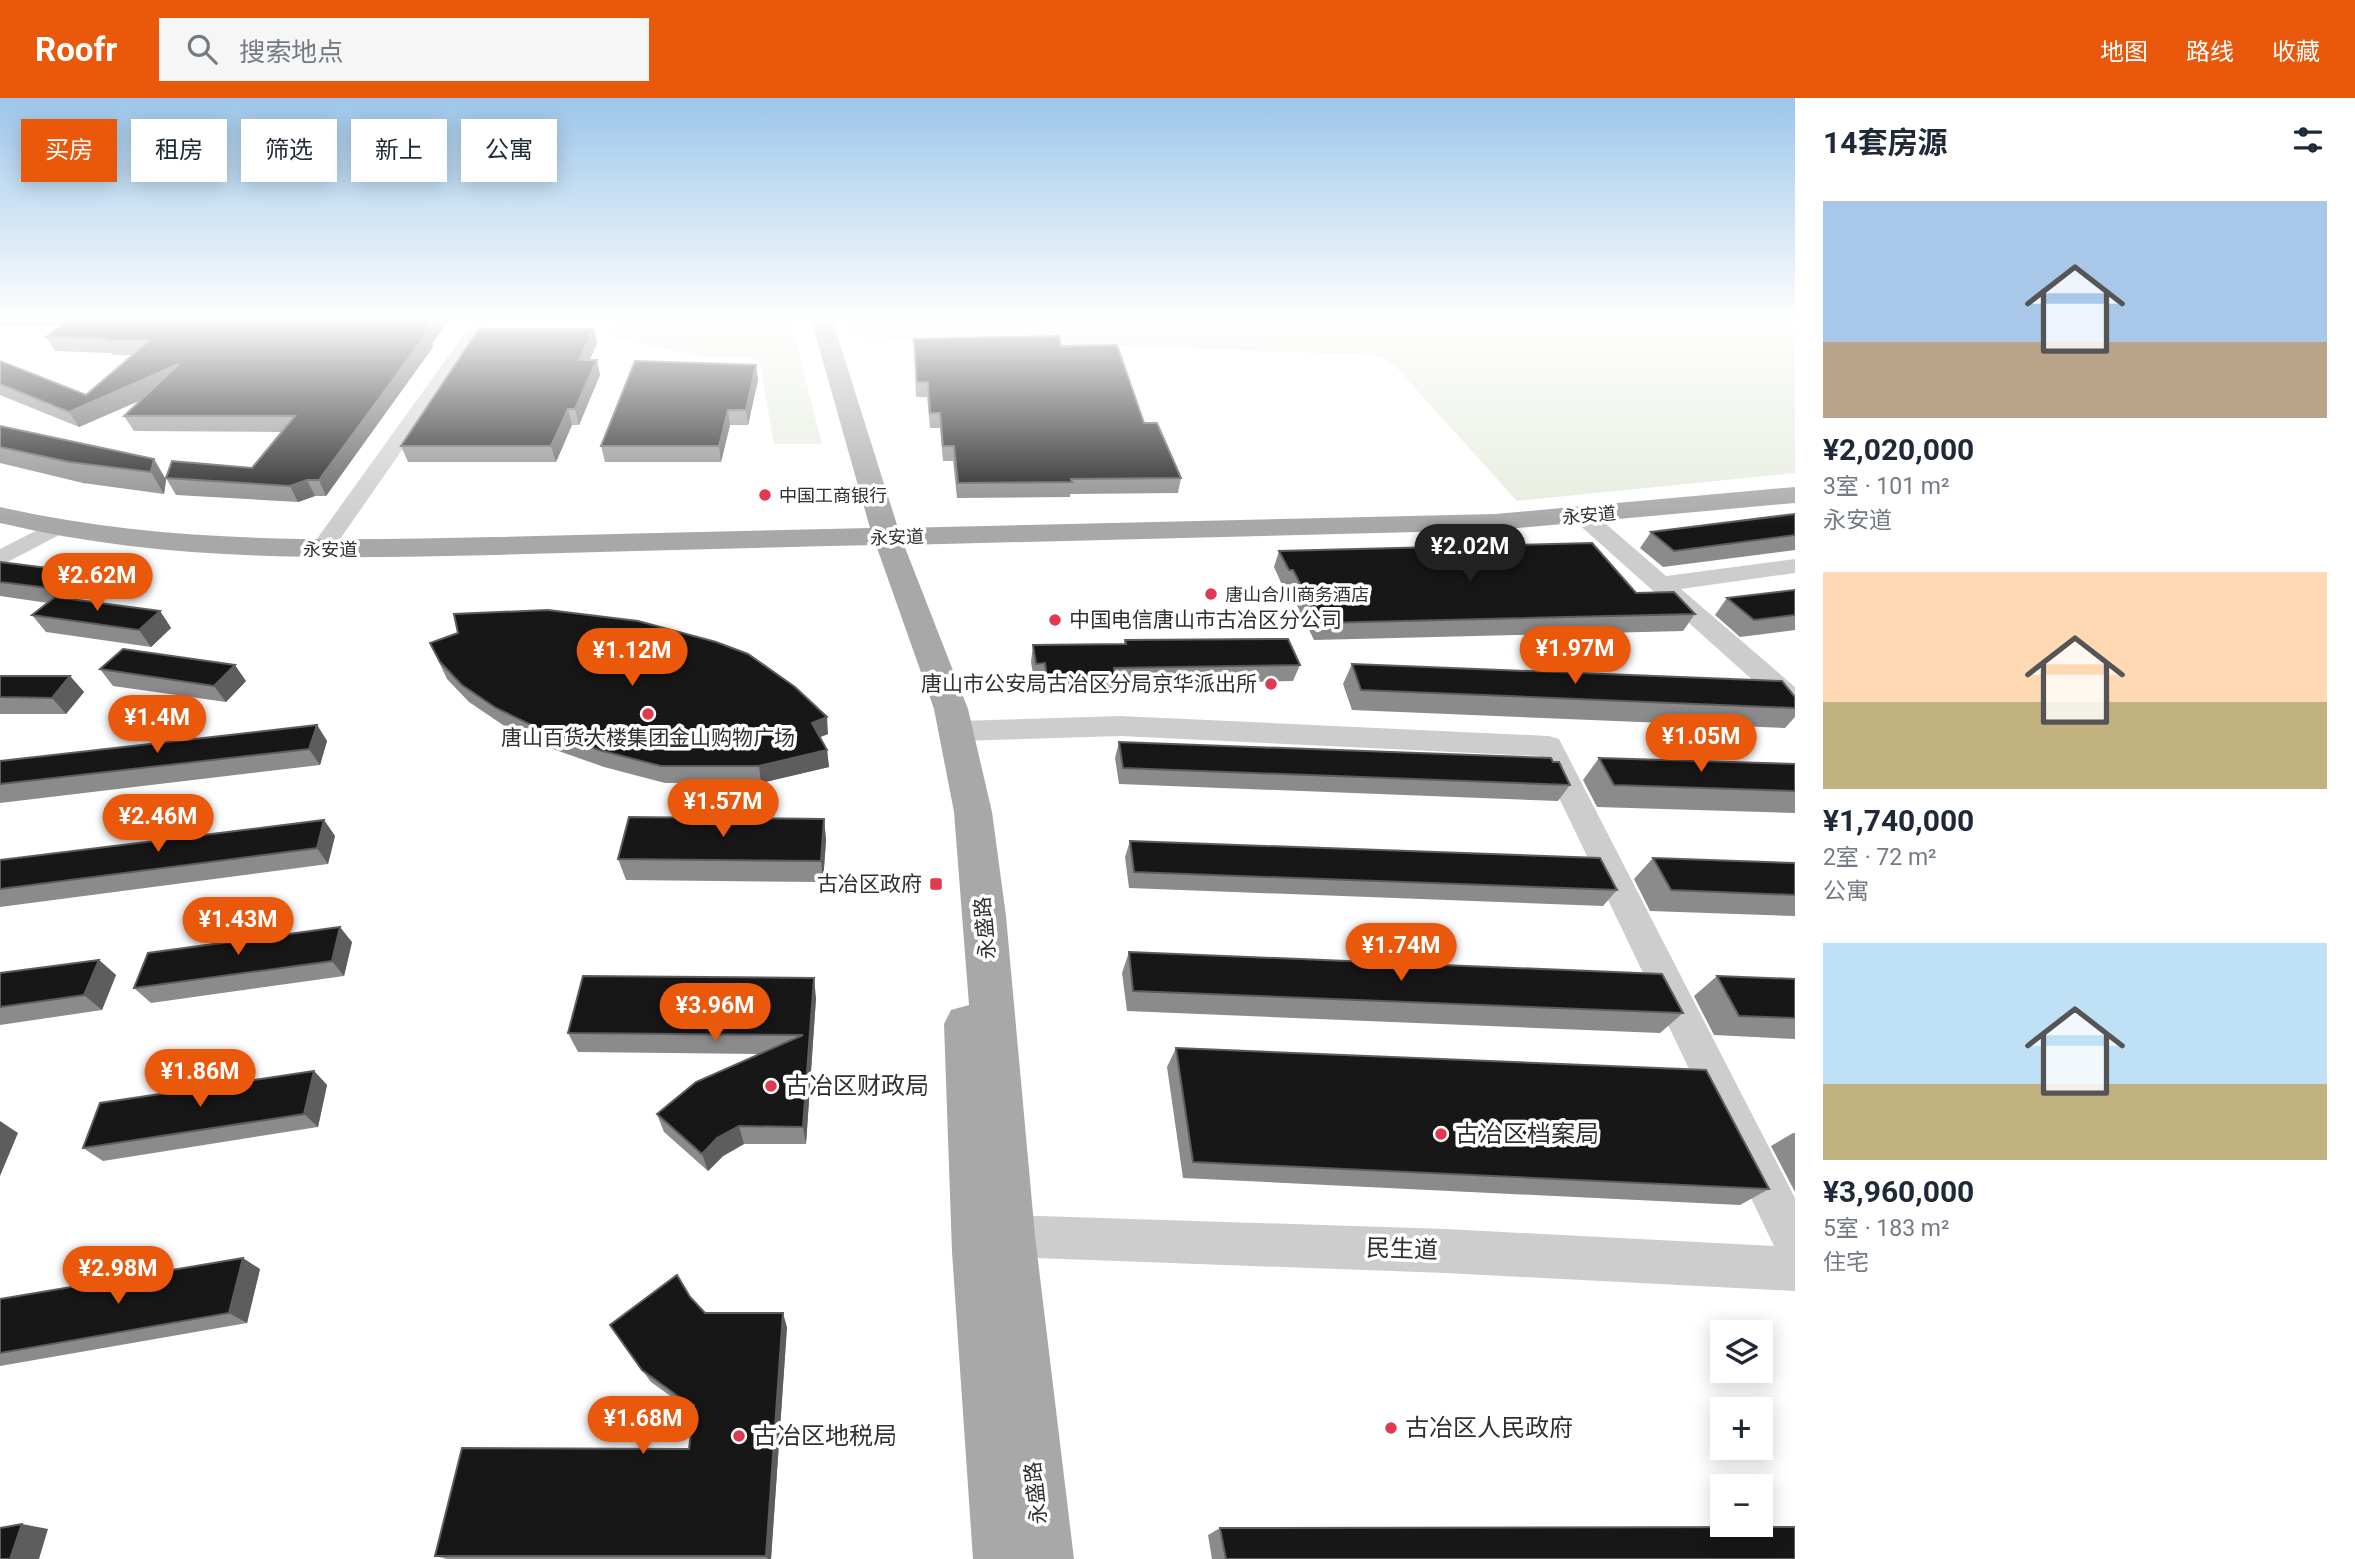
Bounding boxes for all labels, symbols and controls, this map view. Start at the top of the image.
search box [159,18,649,81]
text: Roofr [35,30,117,69]
icon: search [183,30,221,68]
text: 搜索地点 [239,37,343,67]
text: 地图 [2100,38,2148,66]
text: 路线 [2186,38,2234,66]
text: 收藏 [2272,38,2320,66]
chip: 买房 [21,119,117,182]
chip: 租房 [131,119,227,182]
chip: 筛选 [241,119,337,182]
chip: 新上 [351,119,447,182]
chip: 公寓 [461,119,557,182]
icon: filters [2289,121,2327,159]
text: 14套房源 [1823,125,1947,160]
icon: home [2012,246,2138,372]
text: ¥2,020,000 [1823,432,1974,467]
text: 3室 · 101 m² [1823,473,1949,500]
place label: 中国工商银行 [779,485,887,506]
marker: 中国工商银行 [757,487,773,503]
street label: 永安道 [1561,502,1617,528]
text: 永安道 [1823,507,1892,534]
pin: ¥2.02M [1413,524,1527,584]
street label: 永安道 [870,526,924,548]
text: ¥2.02M [1431,533,1509,560]
street label: 永安道 [303,539,357,560]
pin: ¥2.62M [40,554,154,613]
text: ¥2.62M [58,562,136,589]
place label: 唐山合川商务酒店 [1225,584,1369,605]
marker: 唐山合川商务酒店 [1203,586,1219,602]
place label: 中国电信唐山市古冶区分公司 [1069,608,1342,632]
marker: 中国电信唐山市古冶区分公司 [1047,612,1063,628]
icon: home [2012,617,2138,743]
pin: ¥1.97M [1518,626,1632,686]
pin: ¥1.12M [575,628,689,688]
text: ¥1.97M [1536,635,1614,662]
text: ¥1.12M [593,637,671,664]
place label: 唐山市公安局古冶区分局京华派出所 [921,672,1257,696]
marker: 唐山市公安局古冶区分局京华派出所 [1263,676,1279,692]
pin: ¥1.4M [108,696,206,755]
text: ¥1.4M [124,704,190,731]
marker: 唐山百货大楼集团金山购物广场 [640,706,656,722]
pin: ¥1.05M [1644,714,1758,774]
text: ¥1.05M [1662,723,1740,750]
place label: 唐山百货大楼集团金山购物广场 [501,726,795,750]
pin: ¥1.57M [666,780,780,839]
text: ¥1.57M [684,788,762,815]
pin: ¥2.46M [101,794,215,854]
text: ¥2.46M [119,803,197,830]
text: ¥1,740,000 [1823,803,1974,838]
text: 2室 · 72 m² [1823,844,1937,871]
place label: 古冶区政府 [817,872,922,896]
marker: 古冶区政府 [928,876,944,892]
text: 公寓 [1823,878,1869,905]
street label: 永盛路 [970,896,1000,960]
pin: ¥1.43M [181,898,295,957]
text: ¥1.43M [199,906,277,933]
pin: ¥1.74M [1344,924,1458,983]
text: ¥1.74M [1362,932,1440,959]
pin: ¥3.96M [658,984,772,1043]
icon: home [2012,988,2138,1114]
text: ¥3.96M [676,992,754,1019]
pin: ¥1.86M [143,1049,257,1109]
text: ¥1.86M [161,1058,239,1085]
place label: 古冶区财政局 [785,1072,929,1100]
marker: 古冶区财政局 [763,1078,779,1094]
place label: 古冶区档案局 [1455,1120,1599,1148]
marker: 古冶区档案局 [1433,1126,1449,1142]
text: ¥3,960,000 [1823,1174,1974,1209]
text: 5室 · 183 m² [1823,1215,1949,1242]
street label: 民生道 [1366,1234,1438,1264]
pin: ¥2.98M [61,1246,175,1306]
text: 住宅 [1823,1249,1869,1276]
text: ¥2.98M [79,1255,157,1282]
map controls [1710,1320,1773,1537]
button: layers [1710,1320,1773,1383]
pin: ¥1.68M [586,1396,700,1456]
button: + [1710,1397,1773,1460]
text: ¥1.68M [604,1405,682,1432]
place label: 古冶区人民政府 [1405,1414,1573,1442]
marker: 古冶区人民政府 [1383,1420,1399,1436]
place label: 古冶区地税局 [753,1422,897,1450]
marker: 古冶区地税局 [731,1428,747,1444]
street label: 永盛路 [1021,1460,1051,1526]
button: − [1710,1474,1773,1537]

